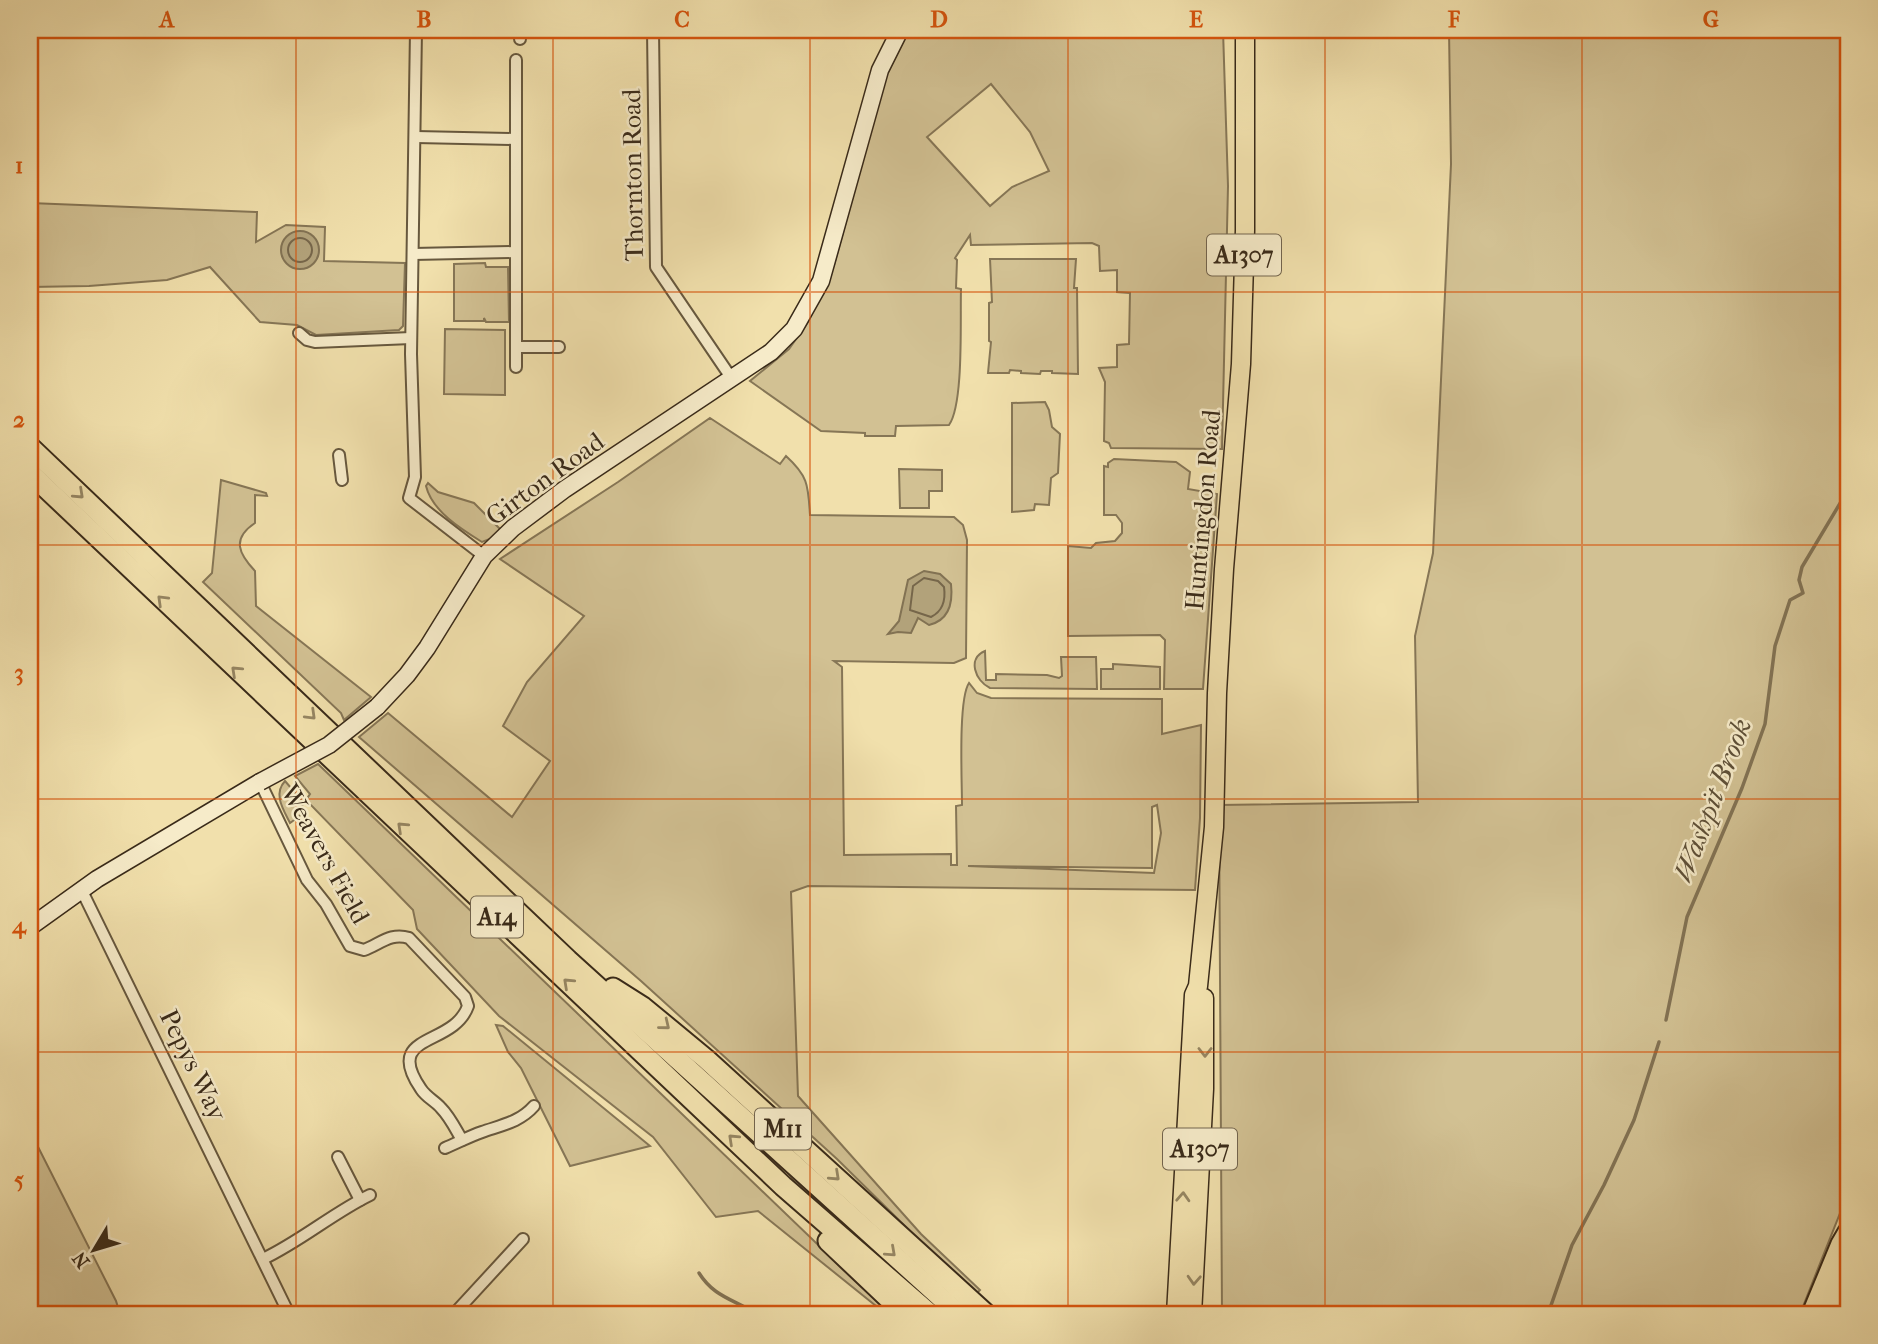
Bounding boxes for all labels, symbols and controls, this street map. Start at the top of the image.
text: A [158,6,176,33]
text: B [417,6,432,33]
text: C [674,6,690,33]
text: D [930,6,948,33]
text: E [1189,6,1203,33]
text: F [1447,6,1461,33]
text: G [1703,6,1719,33]
street label: Thornton Road [616,88,650,261]
text: 1 [15,152,23,179]
road number: A1307 [1207,234,1281,276]
text: 2 [13,406,25,433]
street label: Huntingdon Road [1179,407,1227,612]
street label: Girton Road [480,425,611,532]
one-way arrow [71,486,84,498]
one-way arrow [157,595,170,608]
text: 3 [14,659,24,686]
one-way arrow [232,667,245,680]
one-way arrow [302,707,315,719]
water label: Washpit Brook [1666,714,1758,886]
street label: Weavers Field [273,778,377,930]
one-way arrow [397,823,410,836]
road number: A14 [471,897,523,937]
text: 4 [11,912,27,939]
one-way arrow [563,979,576,992]
street label: Pepys Way [153,1004,234,1127]
one-way arrow [657,1017,670,1029]
one-way arrow [1197,1048,1213,1058]
road number: M11 [755,1108,811,1149]
road number: A1307 [1163,1128,1237,1170]
one-way arrow [728,1135,741,1148]
text: 5 [14,1166,24,1193]
one-way arrow [827,1168,840,1180]
one-way arrow [1175,1191,1190,1202]
north arrow [60,1214,130,1284]
one-way arrow [883,1244,896,1257]
text: N [68,1247,94,1272]
one-way arrow [1186,1274,1201,1285]

